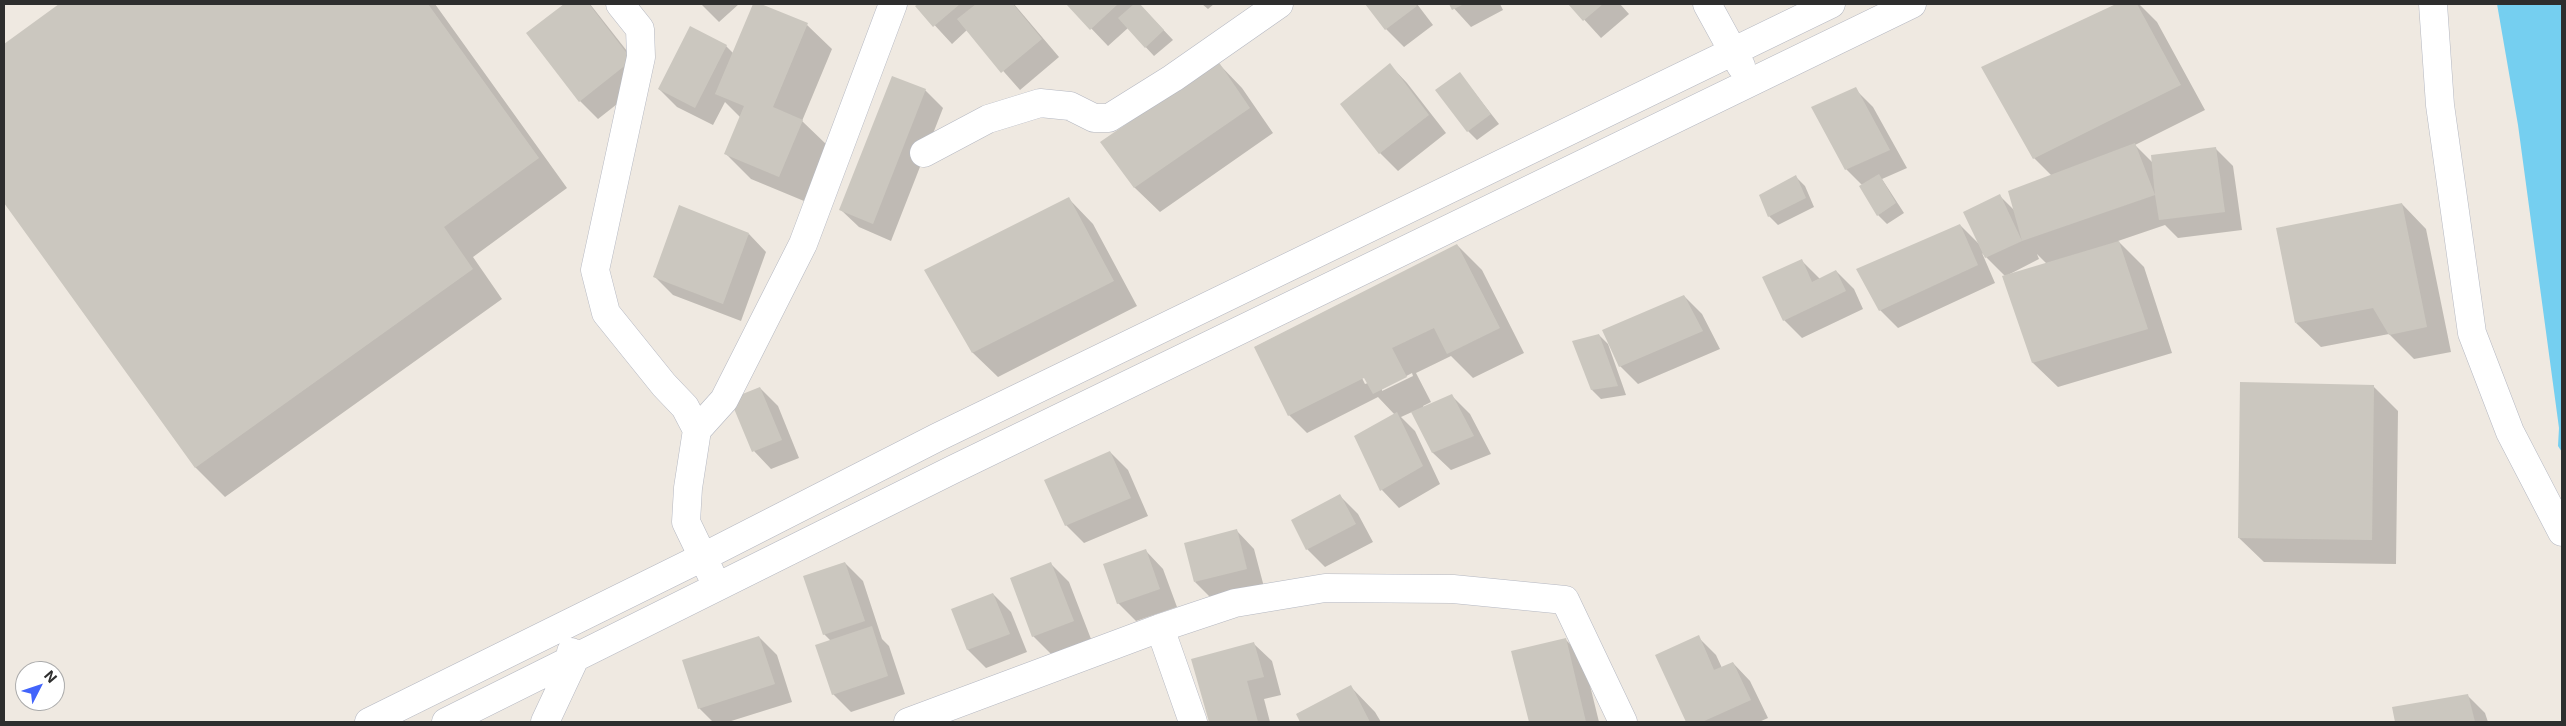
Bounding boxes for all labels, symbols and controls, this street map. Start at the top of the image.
north arrow [15,661,65,711]
text: N [41,667,61,686]

